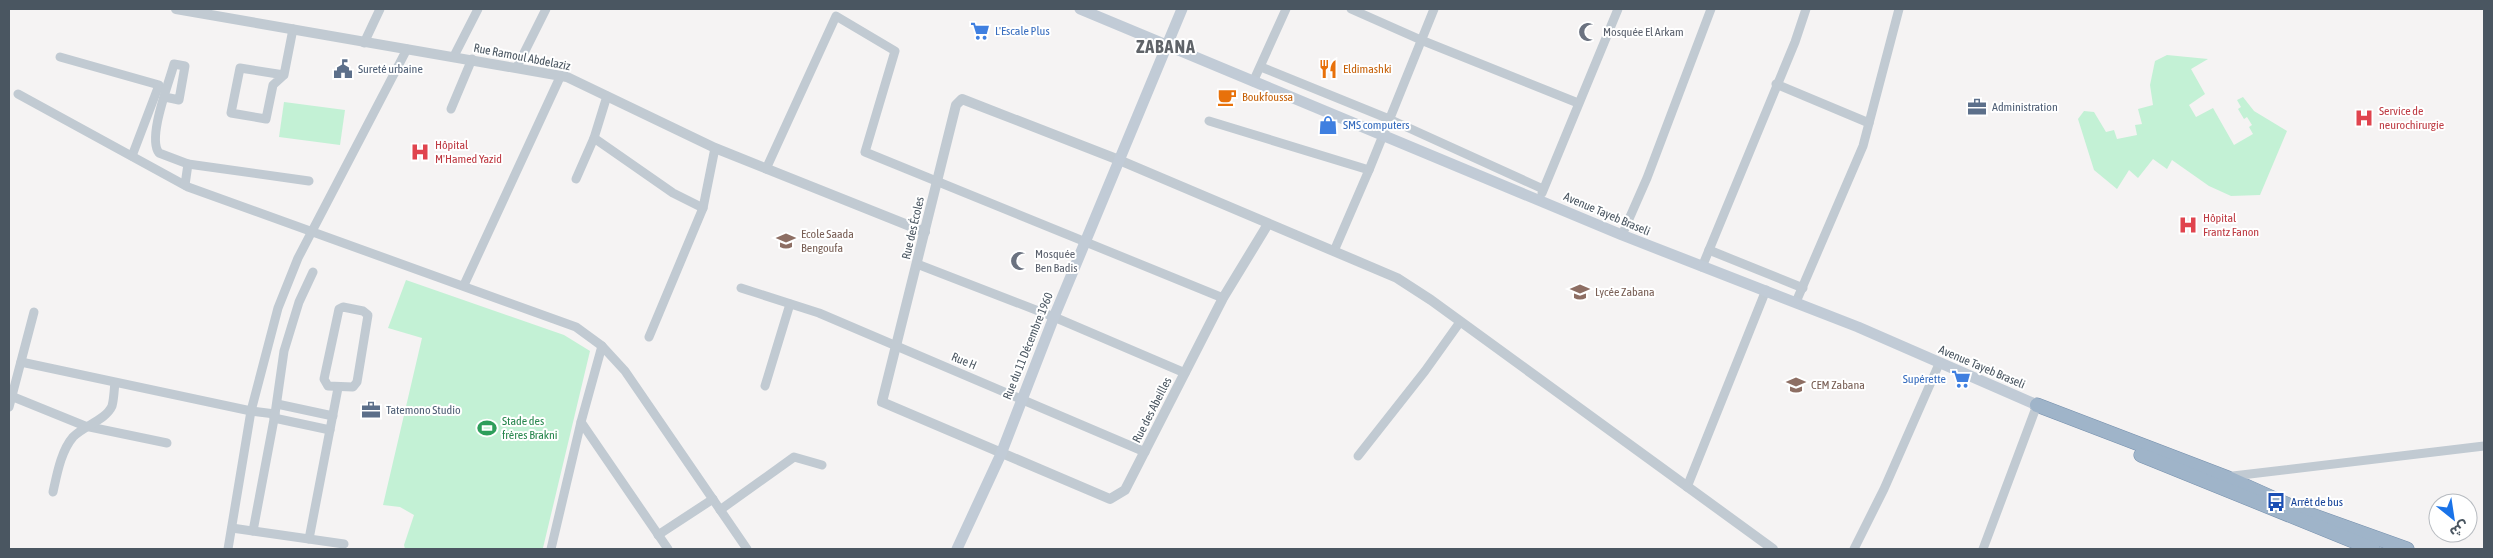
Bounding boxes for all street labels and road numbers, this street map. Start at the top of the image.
street label: Rue Ramoul Abdelaziz [472,41,572,73]
street label: Avenue Tayeb Braseli [1562,189,1652,239]
street label: Rue des Écoles [899,195,927,261]
street label: Rue du 11 Décembre 1960 [1000,290,1056,402]
street label: Avenue Tayeb Braseli [1937,342,2027,392]
street label: Rue H [949,350,979,372]
street label: Rue des Abeilles [1130,375,1174,445]

